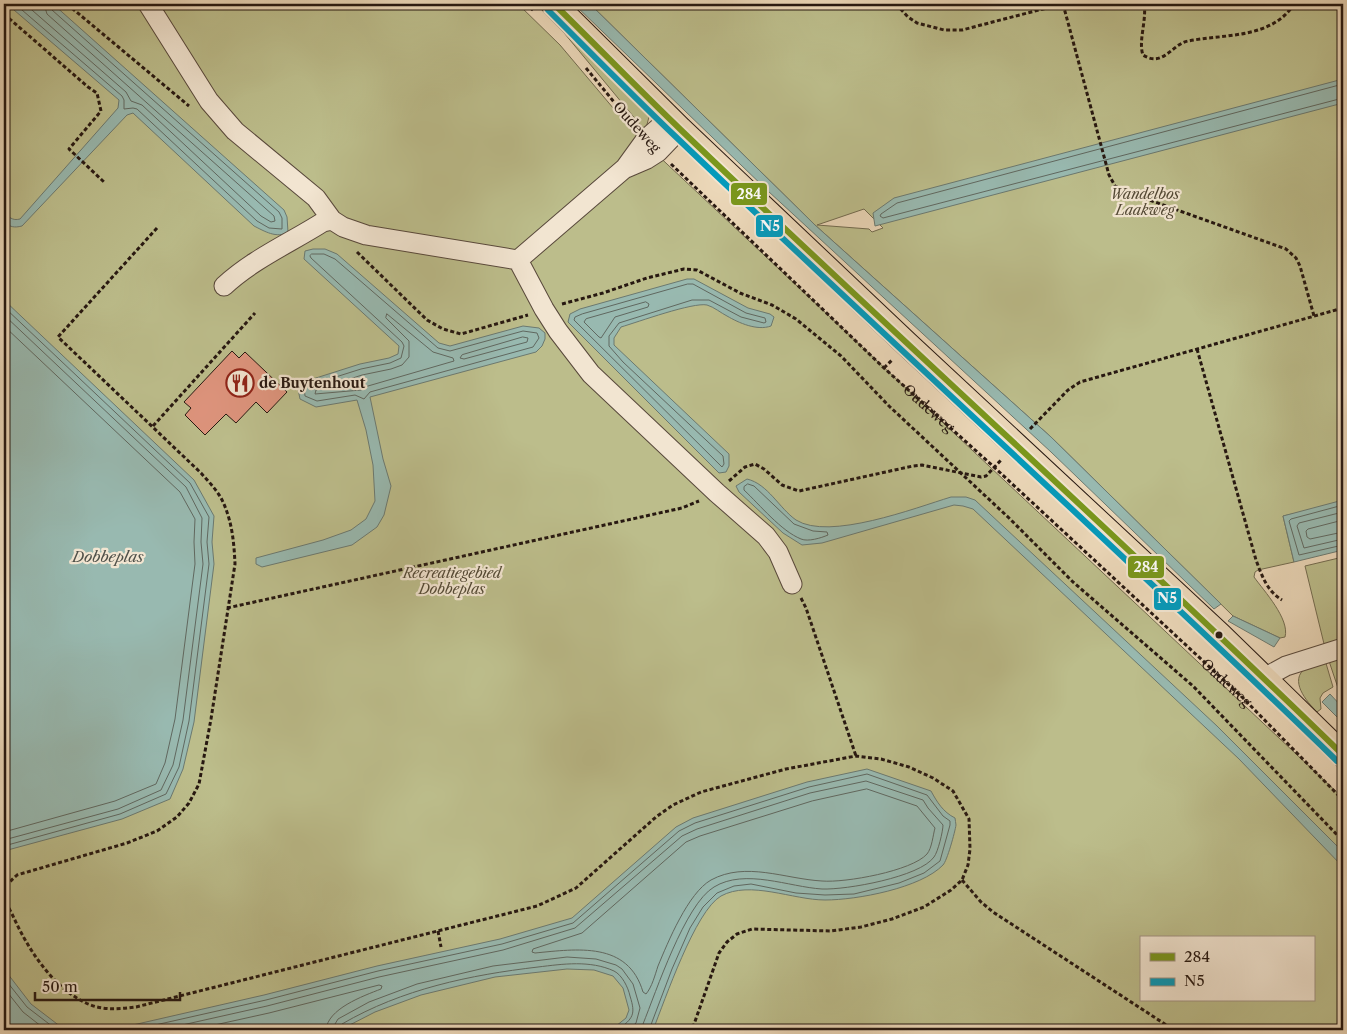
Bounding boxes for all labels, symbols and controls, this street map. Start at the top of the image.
street label: Oudeweg [609,98,665,157]
line badge: 284 [730,182,768,206]
text: 284 [736,185,762,203]
park label: Wandelbos Laakweg [1110,185,1181,219]
line badge: N5 [755,214,784,238]
text: N5 [760,217,780,235]
restaurant icon: de Buytenhout [225,368,255,398]
place label: de Buytenhout [259,374,366,392]
street label: Oudeweg [899,380,958,436]
water label: Dobbeplas [71,547,144,566]
line badge: 284 [1127,555,1165,579]
text: 284 [1133,558,1159,576]
park label: Recreatiegebied Dobbeplas [402,564,503,598]
line badge: N5 [1153,587,1182,611]
text: N5 [1157,589,1177,607]
unlabelled marker [1214,630,1224,640]
street label: Oudeweg [1197,655,1256,711]
legend [1140,936,1314,1002]
text: 284 [1184,947,1210,966]
scale bar [35,969,180,1001]
text: N5 [1184,971,1205,990]
text: 50 m [42,977,78,996]

